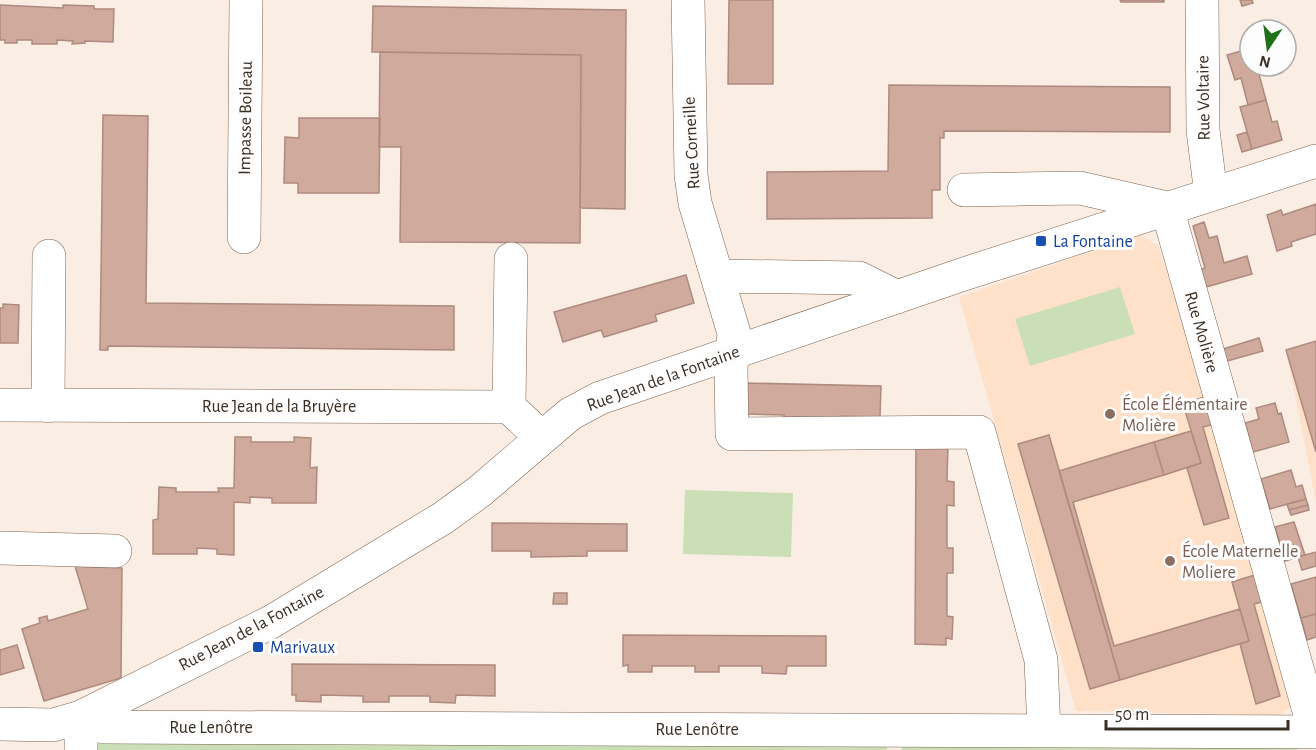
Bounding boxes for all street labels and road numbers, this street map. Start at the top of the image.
street label: Rue Voltaire [1194,55,1214,141]
street label: Impasse Boileau [236,61,256,175]
street label: Rue Corneille [681,96,703,190]
street label: Rue Molière [1181,289,1221,375]
street label: Rue Jean de la Fontaine [584,343,742,415]
street label: Rue Jean de la Bruyère [202,398,356,416]
street label: Rue Jean de la Fontaine [176,583,327,675]
street label: Rue Lenôtre [169,719,253,737]
street label: Rue Lenôtre [655,721,739,739]

